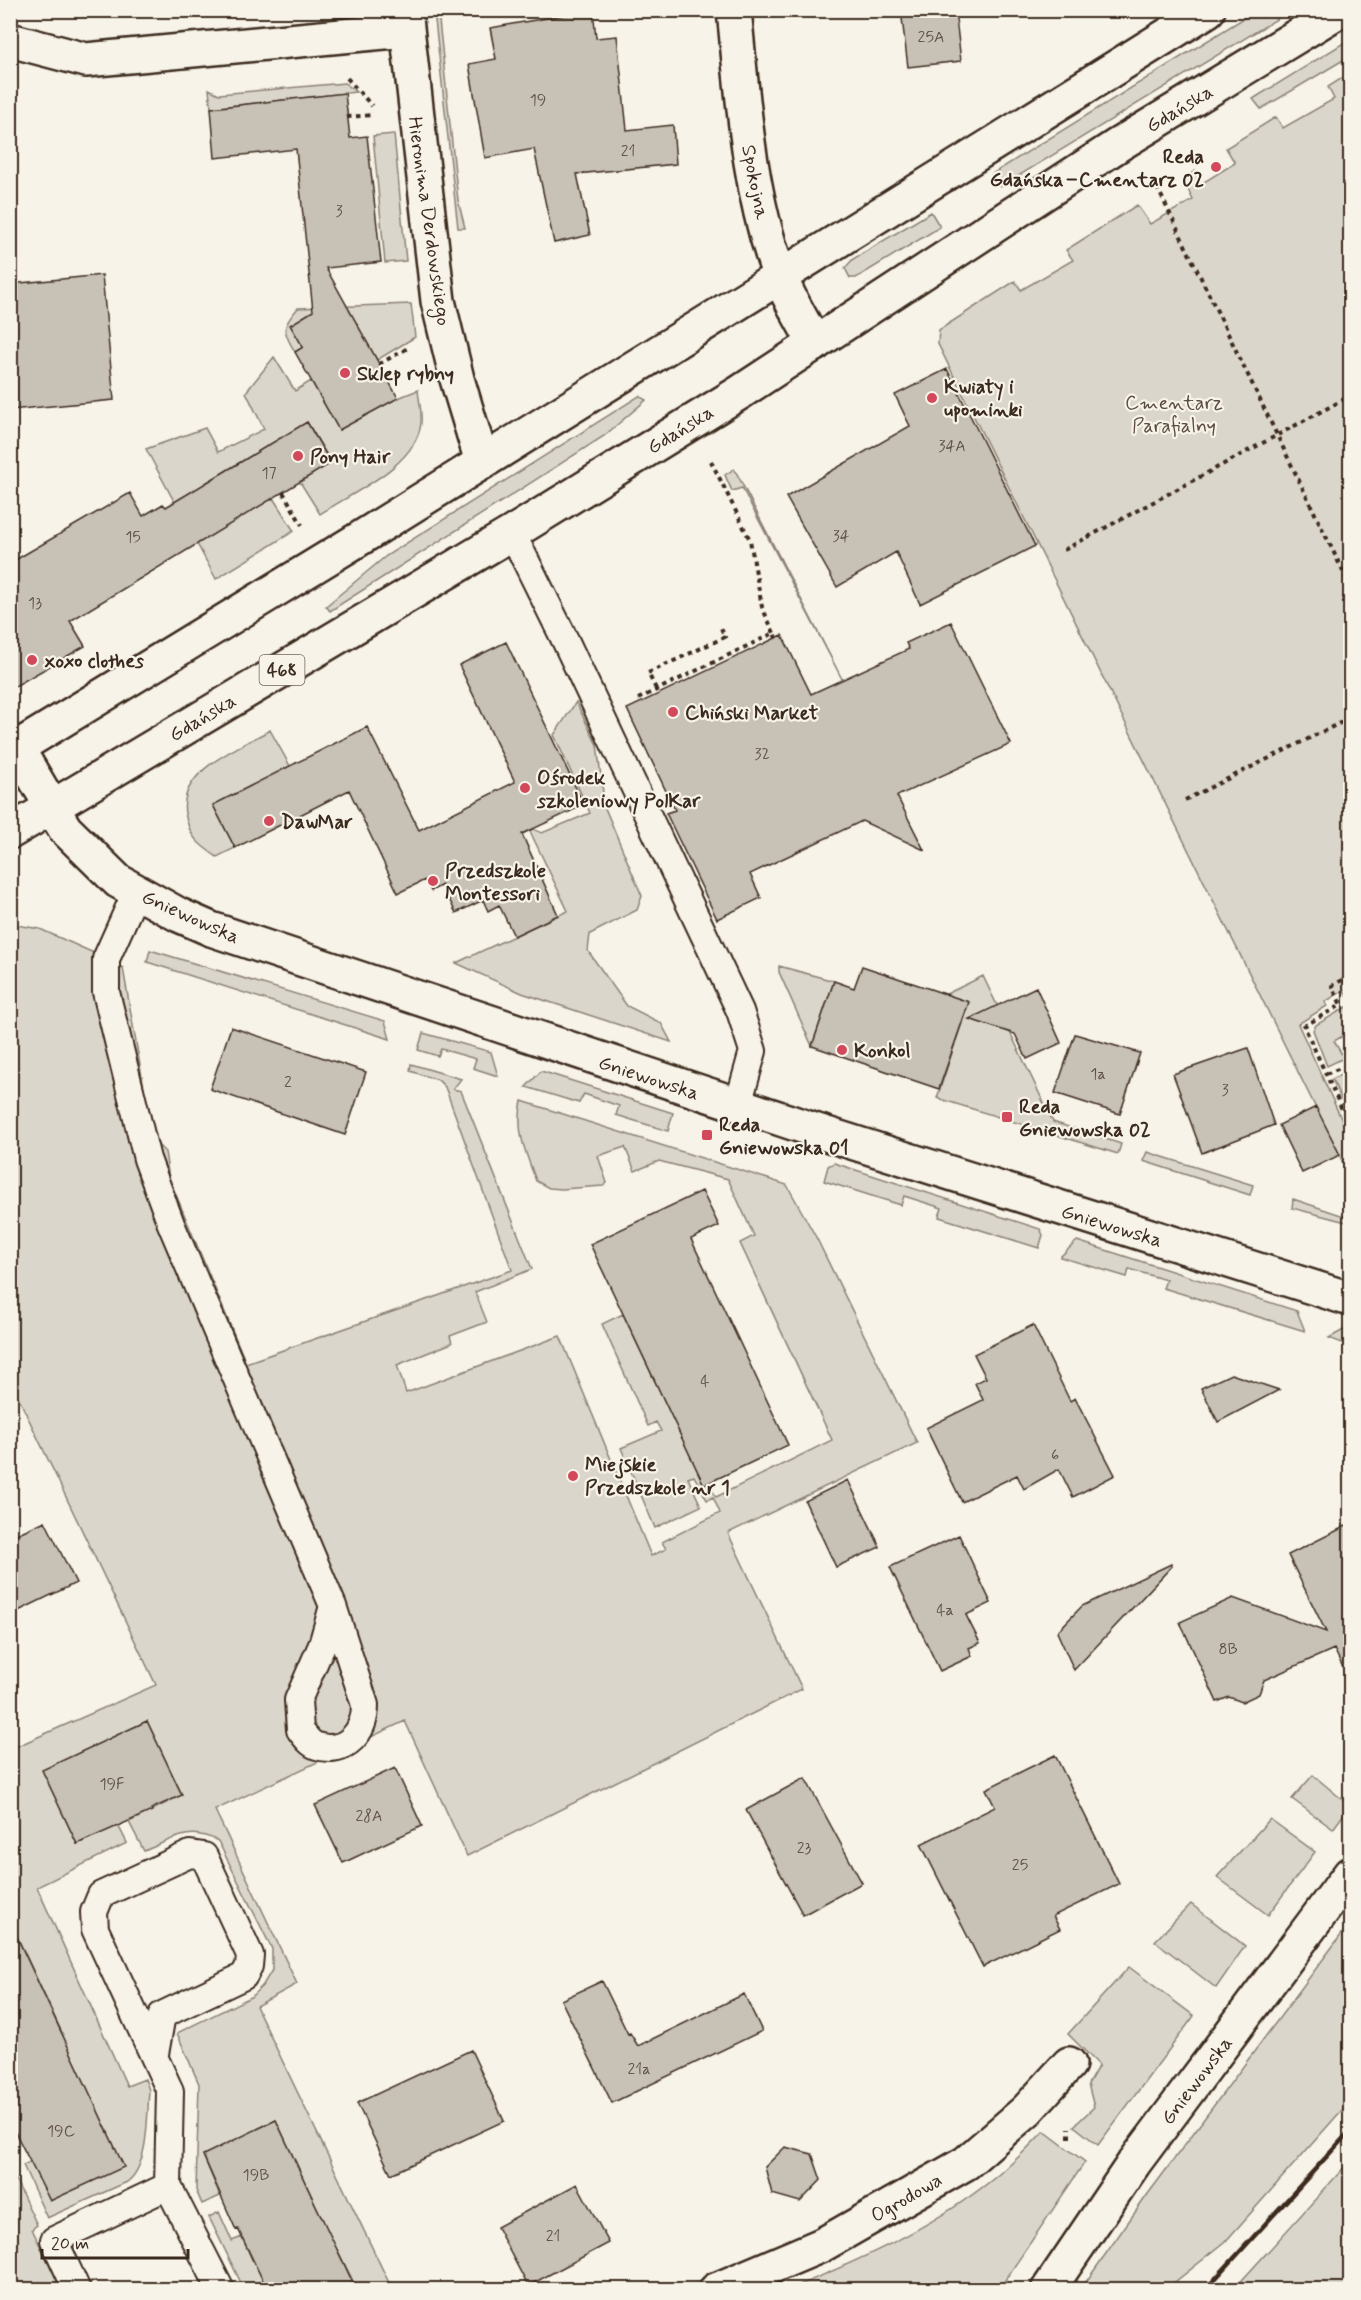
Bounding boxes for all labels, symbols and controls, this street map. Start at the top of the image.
house number: 25A [918,27,944,48]
street label: Gdańska [1141,79,1218,140]
house number: 19 [530,90,546,111]
street label: Hieronima Derdowskiego [399,115,457,328]
house number: 21 [621,141,635,162]
street label: Spokojna [734,143,775,223]
place label: Reda Gdańska–Cmentarz 02 [990,144,1204,194]
marker: Reda Gdańska–Cmentarz 02 [1209,160,1223,174]
house number: 3 [335,201,343,222]
place label: Sklep rybny [357,361,454,388]
marker: Sklep rybny [338,366,352,380]
place label: Kwiaty i upominki [944,374,1023,424]
park label: Cmentarz Parafialny [1125,390,1223,440]
marker: Kwiaty i upominki [925,391,939,405]
street label: Gdańska [642,399,719,461]
house number: 34A [938,436,966,457]
place label: Pony Hair [310,444,391,471]
marker: Pony Hair [291,449,305,463]
house number: 17 [261,463,277,484]
house number: 34 [833,526,850,547]
house number: 15 [125,527,141,548]
house number: 13 [28,593,42,614]
place label: xoxo clothes [44,648,144,675]
marker: xoxo clothes [25,653,39,667]
road number: 468 [260,655,304,685]
street label: Gdańska [164,688,241,749]
place label: Chiński Market [685,700,819,727]
marker: Chiński Market [666,705,680,719]
house number: 32 [754,744,770,765]
place label: Ośrodek szkoleniowy PolKar [536,765,701,815]
marker: Ośrodek szkoleniowy PolKar [518,781,532,795]
place label: DawMar [281,809,353,836]
marker: DawMar [262,814,276,828]
place label: Przedszkole Montessori [445,858,546,908]
marker: Przedszkole Montessori [426,874,440,888]
street label: Gniewowska [137,884,244,951]
place label: Konkol [854,1038,910,1065]
marker: Konkol [835,1043,849,1057]
street label: Gniewowska [595,1049,702,1107]
house number: 1a [1090,1064,1106,1085]
house number: 2 [284,1072,292,1093]
house number: 3 [1221,1080,1229,1101]
place label: Reda Gniewowska 02 [1019,1094,1151,1144]
marker: Reda Gniewowska 02 [1000,1110,1014,1124]
place label: Reda Gniewowska 01 [719,1112,849,1162]
marker: Reda Gniewowska 01 [700,1128,714,1142]
street label: Gniewowska [1058,1198,1165,1255]
house number: 4 [700,1371,710,1392]
house number: 6 [1051,1445,1059,1466]
place label: Miejskie Przedszkole nr 1 [585,1452,730,1502]
marker: Miejskie Przedszkole nr 1 [566,1469,580,1483]
house number: 4a [936,1600,954,1621]
house number: 8B [1218,1639,1238,1660]
house number: 19F [99,1774,125,1795]
house number: 28A [355,1806,383,1827]
house number: 23 [797,1838,812,1859]
house number: 25 [1012,1855,1028,1876]
street label: Gniewowska [1155,2031,1239,2131]
house number: 21a [628,2059,650,2080]
house number: 19C [47,2121,75,2142]
house number: 19B [243,2165,269,2186]
street label: Ogrodowa [866,2167,948,2230]
scale bar [42,2222,188,2260]
house number: 21 [546,2226,560,2247]
text: 20 m [51,2232,89,2256]

